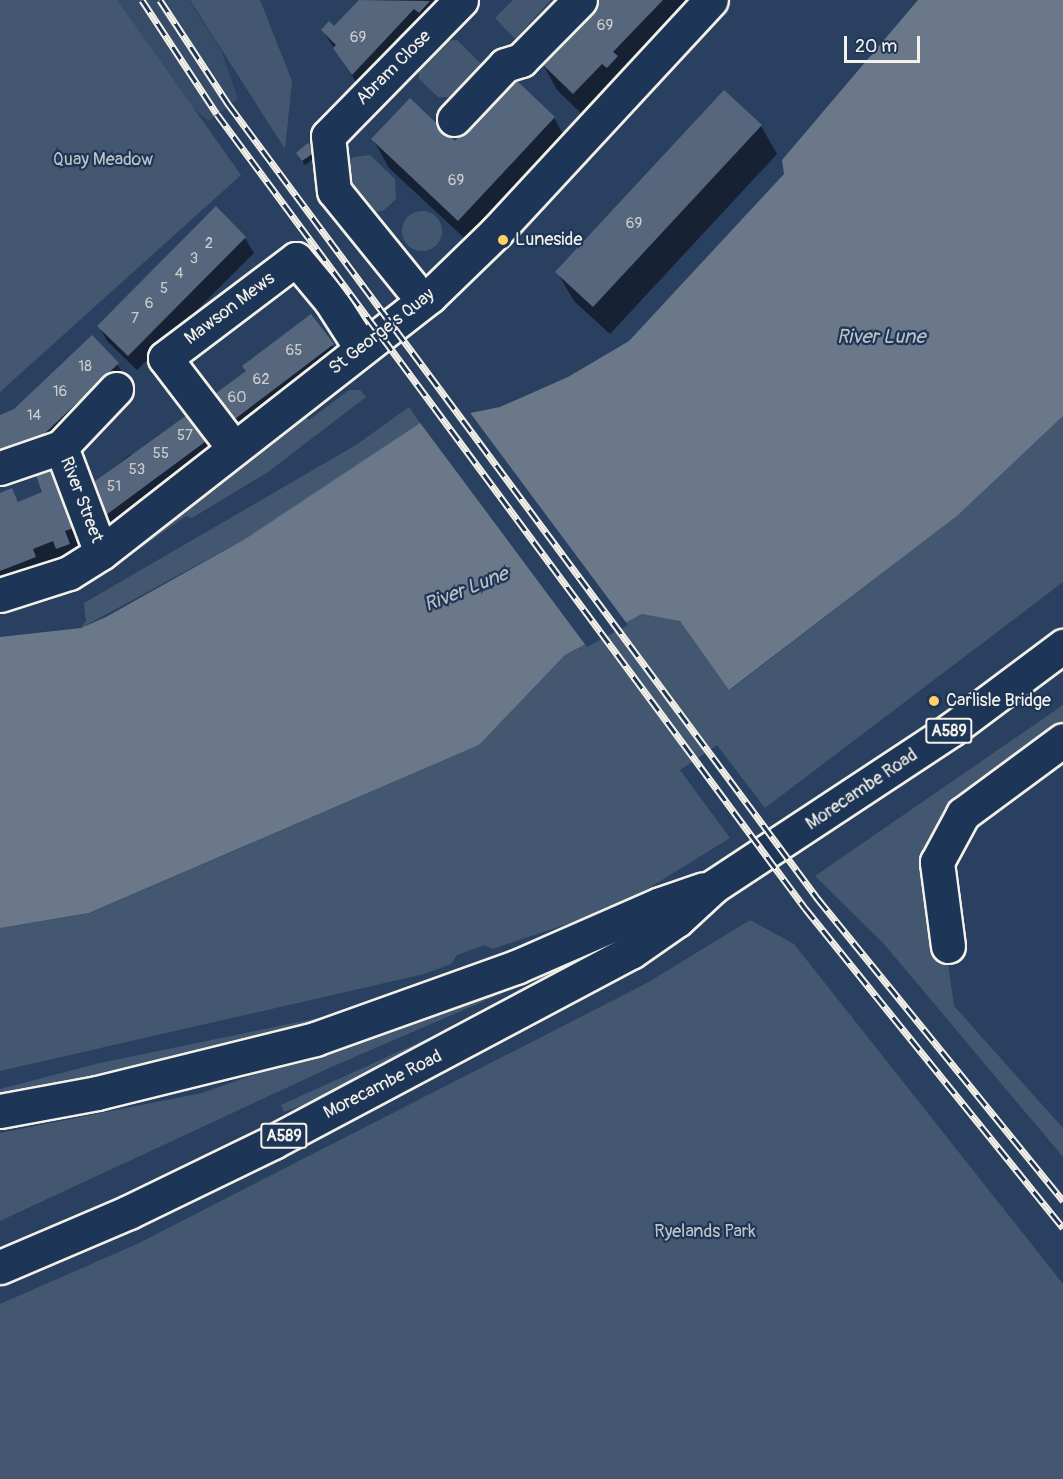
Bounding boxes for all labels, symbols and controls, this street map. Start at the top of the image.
house number: 69 [597,17,613,35]
scale bar [847,24,924,62]
street label: Abram Close [352,26,436,110]
house number: 69 [350,29,366,47]
text: 20 m [855,35,897,58]
park label: Quay Meadow [53,149,153,171]
house number: 69 [448,172,464,190]
house number: 69 [626,215,642,233]
place label: Luneside [515,229,582,251]
marker: Luneside [496,233,510,247]
house number: 2 [205,235,213,253]
house number: 3 [190,250,198,268]
house number: 4 [175,265,183,283]
street label: Mawson Mews [181,268,279,350]
house number: 5 [160,280,168,298]
street label: St George's Quay [325,284,439,380]
house number: 6 [145,295,153,313]
house number: 7 [131,310,139,328]
water label: River Lune [837,324,925,348]
house number: 65 [286,342,302,360]
house number: 18 [78,358,92,376]
house number: 62 [252,371,270,389]
house number: 16 [53,383,67,401]
house number: 60 [228,389,246,407]
house number: 14 [27,407,41,425]
house number: 57 [177,427,193,445]
house number: 55 [153,445,169,463]
street label: River Street [55,454,107,546]
house number: 53 [129,461,145,479]
house number: 51 [107,478,121,496]
water label: River Lune [420,561,512,617]
place label: Carlisle Bridge [946,690,1051,712]
marker: Carlisle Bridge [927,694,941,708]
road number: A589 [925,718,973,744]
street label: Morecambe Road [802,745,922,835]
street label: Morecambe Road [320,1046,446,1124]
road number: A589 [260,1123,308,1149]
park label: Ryelands Park [654,1221,756,1243]

